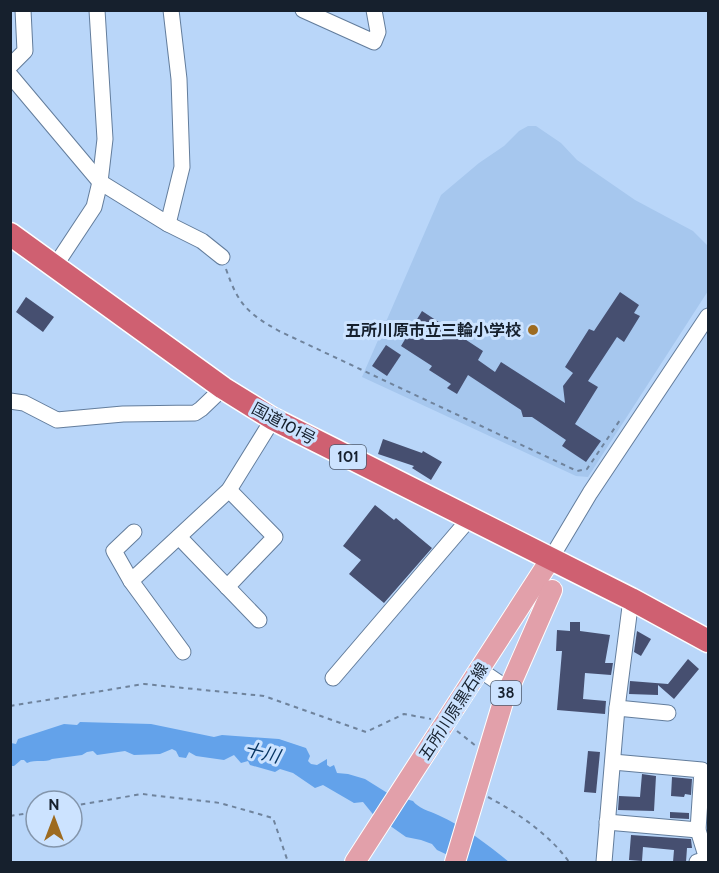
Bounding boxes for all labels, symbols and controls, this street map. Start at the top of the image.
place label: 五所川原市立三輪小学校 [345,321,521,340]
marker: 五所川原市立三輪小学校 [526,323,540,337]
street label: 国道101号 [249,399,319,448]
road number: 101 [330,445,366,469]
street label: 五所川原黒石線 [415,659,492,763]
road number: 38 [491,681,521,705]
water label: 十川 [242,738,284,768]
north arrow [24,789,84,849]
text: N [48,795,60,814]

